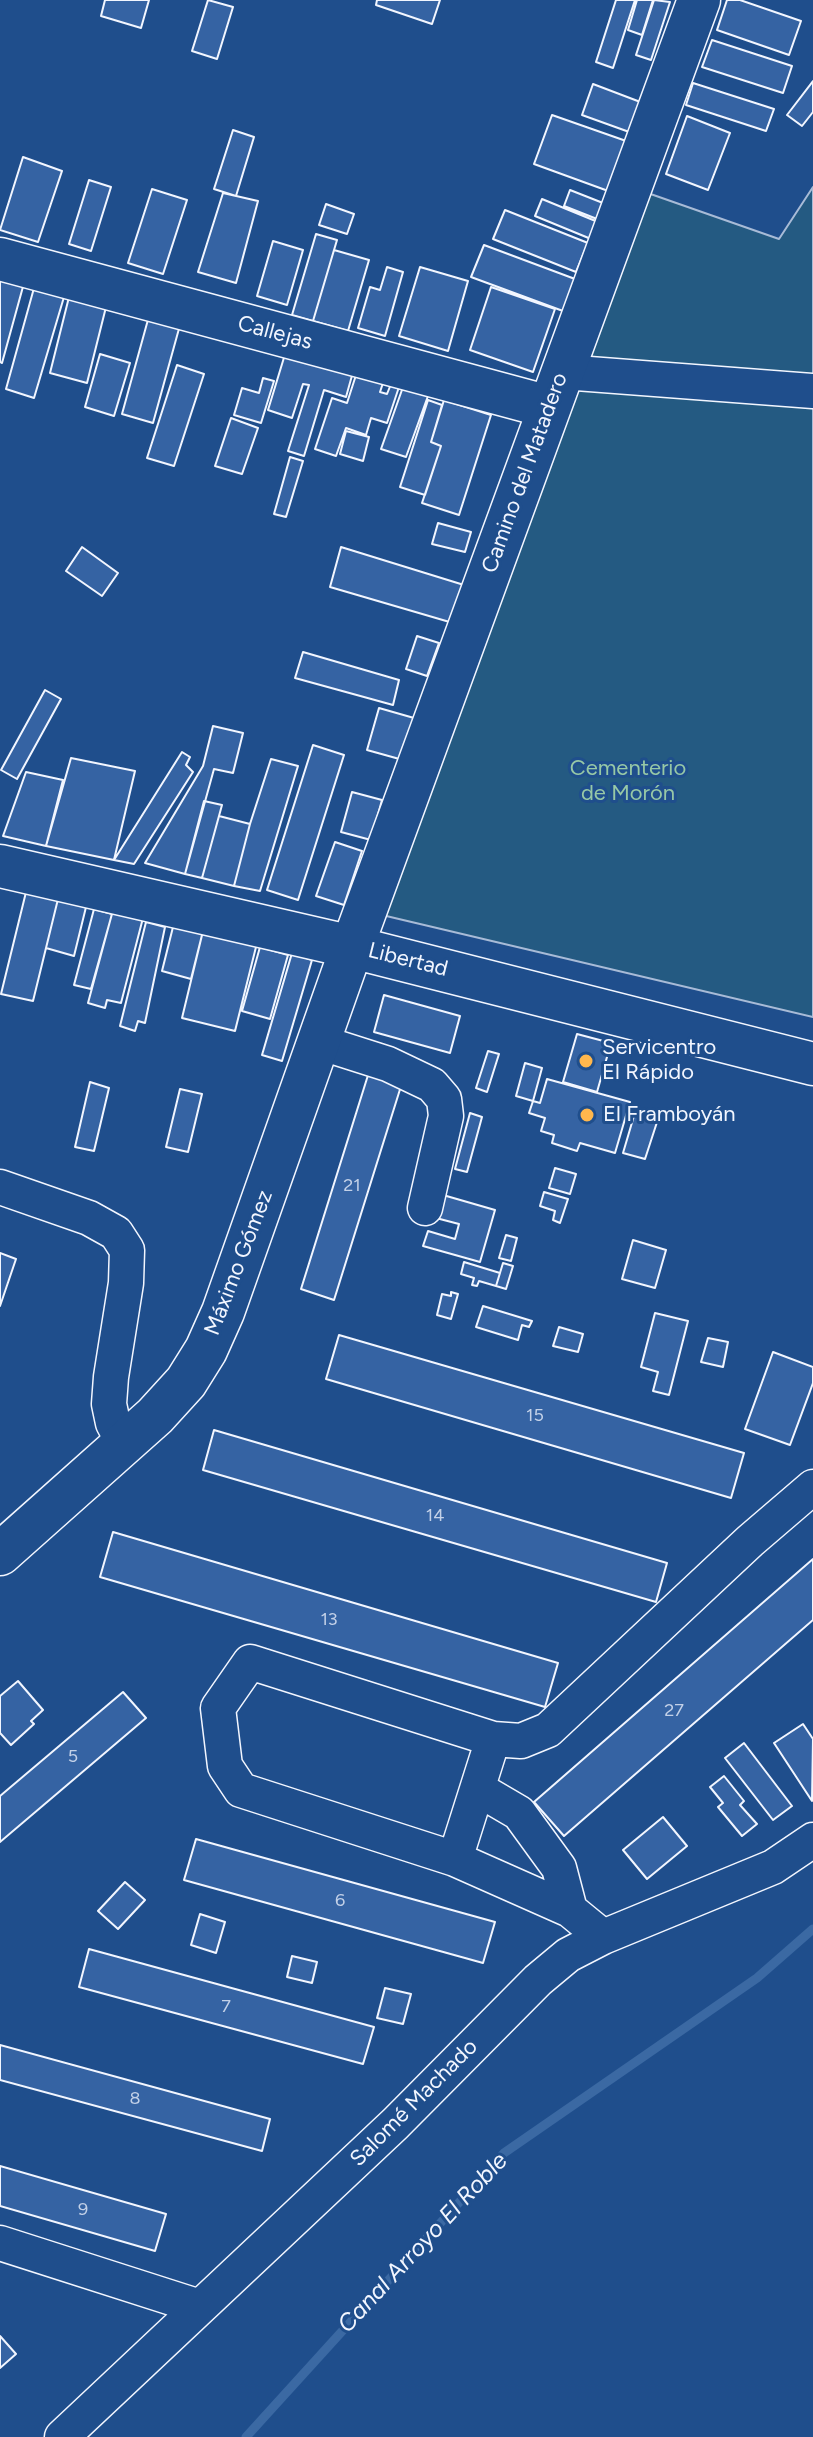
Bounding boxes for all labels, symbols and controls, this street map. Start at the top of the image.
street label: Callejas [235,310,315,356]
street label: Camino del Matadero [477,369,573,577]
park label: Cementerio de Morón [570,756,686,808]
street label: Libertad [365,937,451,983]
place label: Servicentro El Rápido [602,1035,716,1086]
marker: Servicentro El Rápido [577,1052,595,1070]
place label: El Framboyán [603,1102,736,1128]
marker: El Framboyán [578,1106,596,1124]
house number: 21 [343,1175,361,1197]
street label: Máximo Gómez [199,1187,279,1339]
house number: 15 [526,1405,544,1427]
house number: 14 [426,1505,444,1527]
house number: 13 [320,1609,338,1631]
house number: 27 [664,1700,684,1722]
house number: 5 [68,1746,78,1768]
house number: 6 [335,1890,345,1912]
house number: 7 [221,1996,231,2018]
street label: Salomé Machado [345,2034,483,2172]
house number: 8 [129,2088,141,2110]
water label: Canal Arroyo El Roble [332,2147,514,2339]
house number: 9 [78,2199,88,2221]

